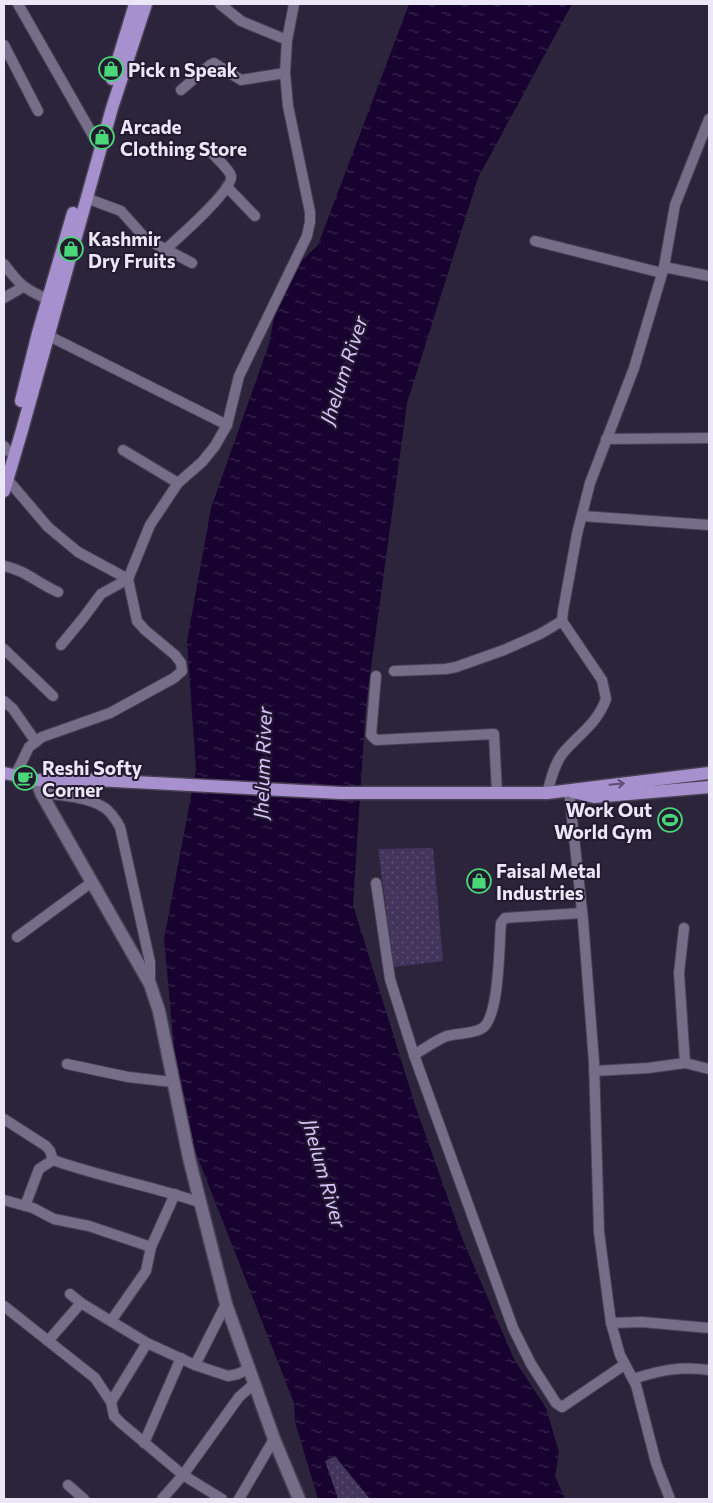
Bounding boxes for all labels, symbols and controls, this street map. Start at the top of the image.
shop icon: Pick n Speak [98,56,124,82]
place label: Pick n Speak [128,58,238,81]
place label: Arcade Clothing Store [120,115,247,160]
shop icon: Arcade Clothing Store [89,124,115,150]
place label: Kashmir Dry Fruits [88,227,176,272]
shop icon: Kashmir Dry Fruits [58,236,84,262]
water label: Jhelum River [314,312,372,429]
water label: Jhelum River [248,705,276,822]
place label: Reshi Softy Corner [42,756,143,801]
cafe icon: Reshi Softy Corner [12,765,38,791]
one-way arrow [608,779,624,789]
place label: Work Out World Gym [554,798,652,843]
sports icon: Work Out World Gym [657,807,683,833]
place label: Faisal Metal Industries [496,859,601,904]
shop icon: Faisal Metal Industries [466,868,492,894]
water label: Jhelum River [297,1114,352,1231]

